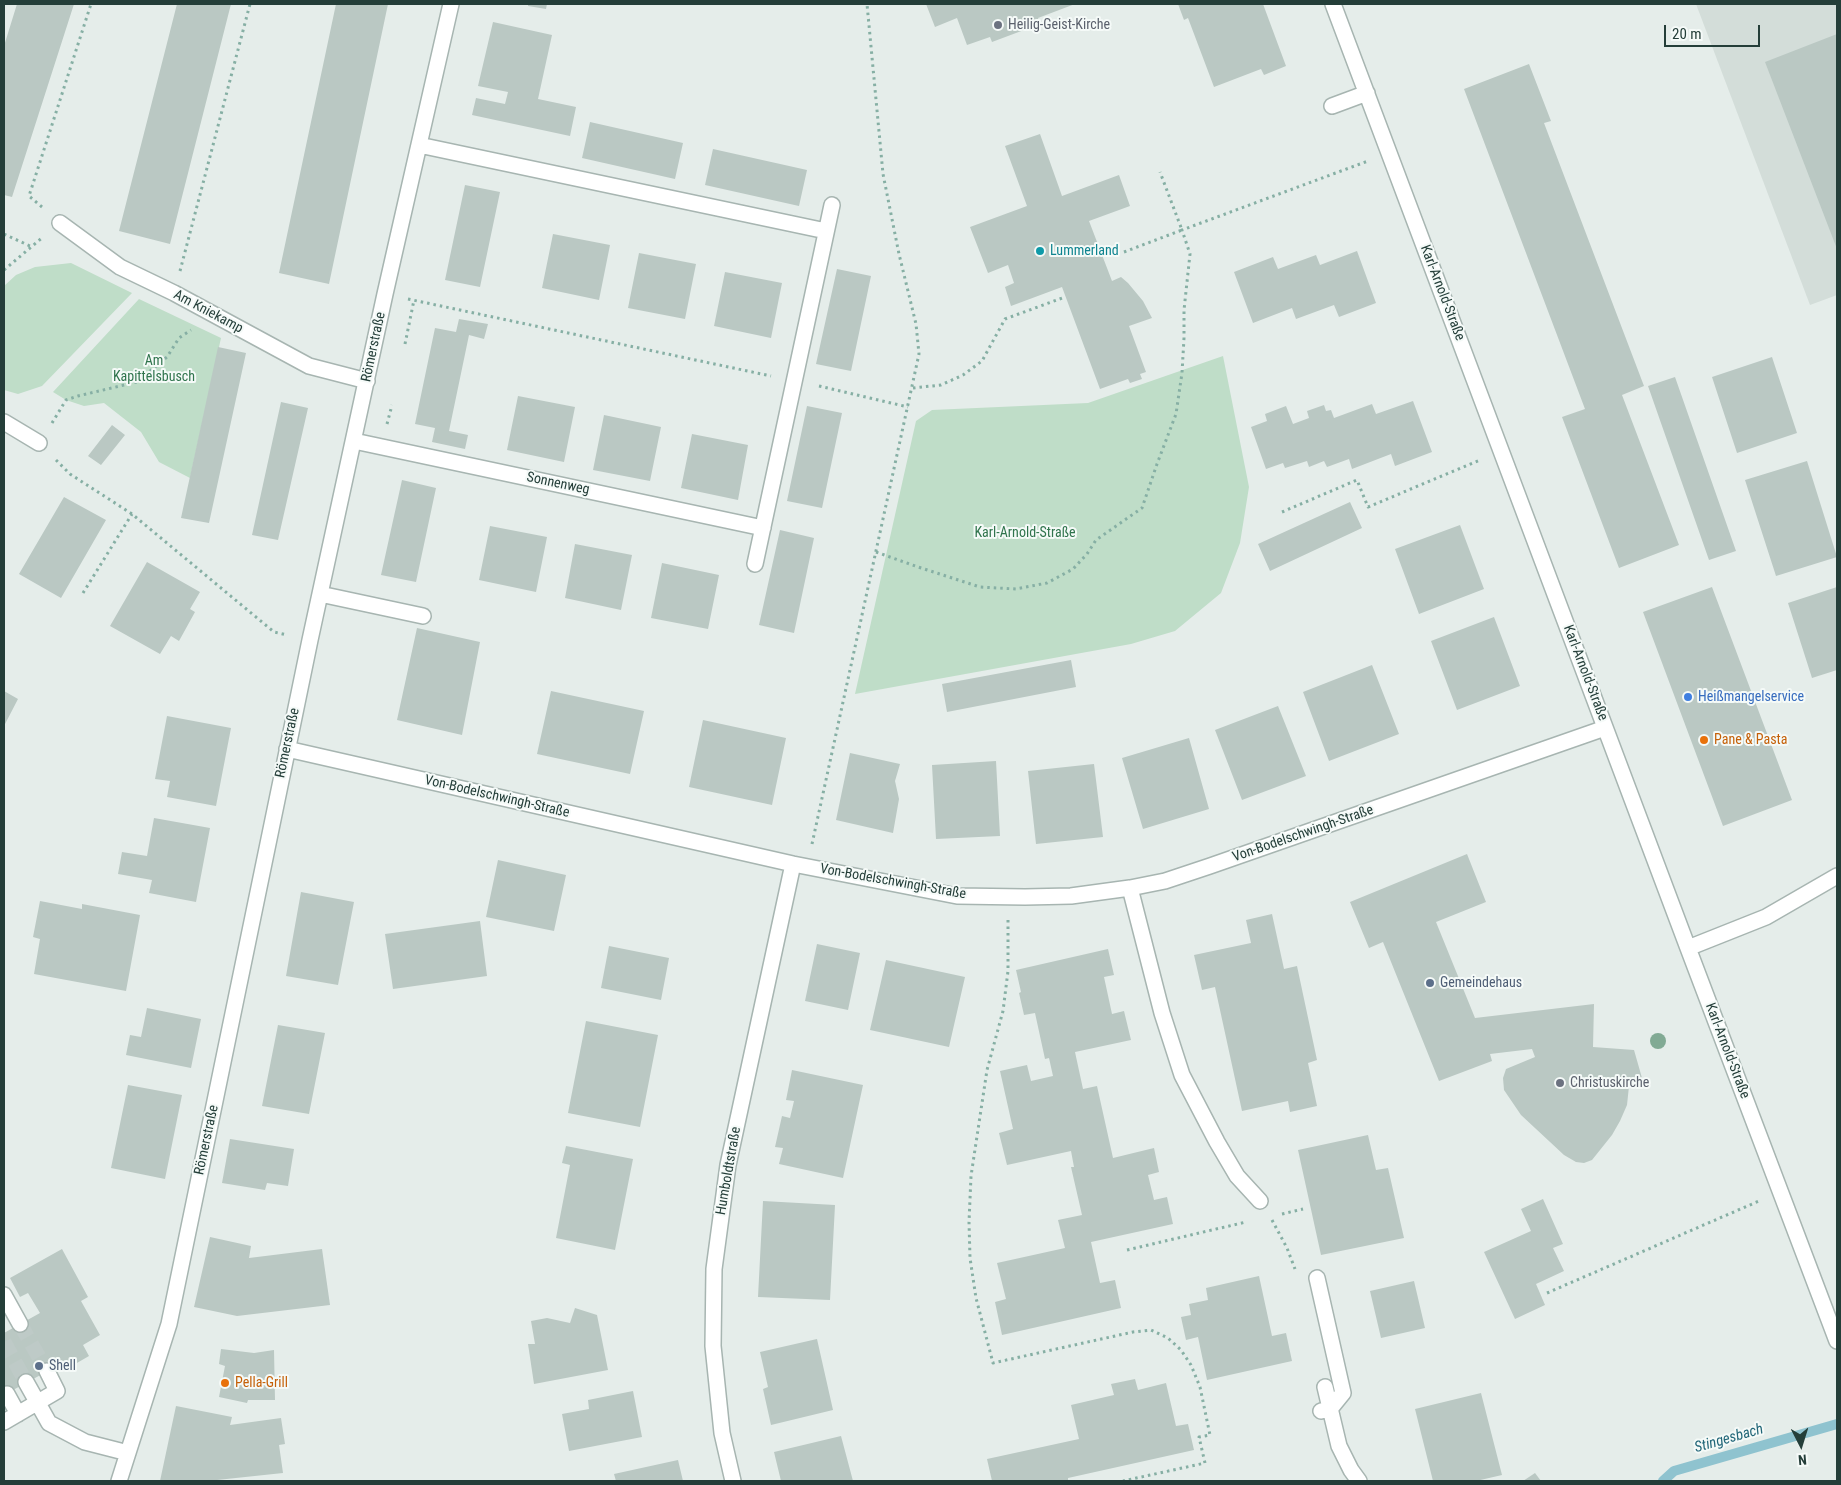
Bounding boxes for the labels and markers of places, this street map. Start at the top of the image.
place label: Heilig-Geist-Kirche [1008,17,1110,33]
marker: Heilig-Geist-Kirche [992,19,1004,31]
place label: Lummerland [1050,243,1119,259]
marker: Lummerland [1034,245,1046,257]
place label: Heißmangelservice [1698,689,1804,705]
marker: Heißmangelservice [1682,691,1694,703]
place label: Pane & Pasta [1714,732,1787,748]
marker: Pane & Pasta [1698,734,1710,746]
place label: Gemeindehaus [1440,975,1522,991]
marker: Gemeindehaus [1424,977,1436,989]
place label: Christuskirche [1570,1075,1649,1091]
marker: Christuskirche [1554,1077,1566,1089]
place label: Shell [49,1358,76,1374]
marker: Shell [33,1360,45,1372]
place label: Pella-Grill [235,1375,288,1391]
marker: Pella-Grill [219,1377,231,1389]

